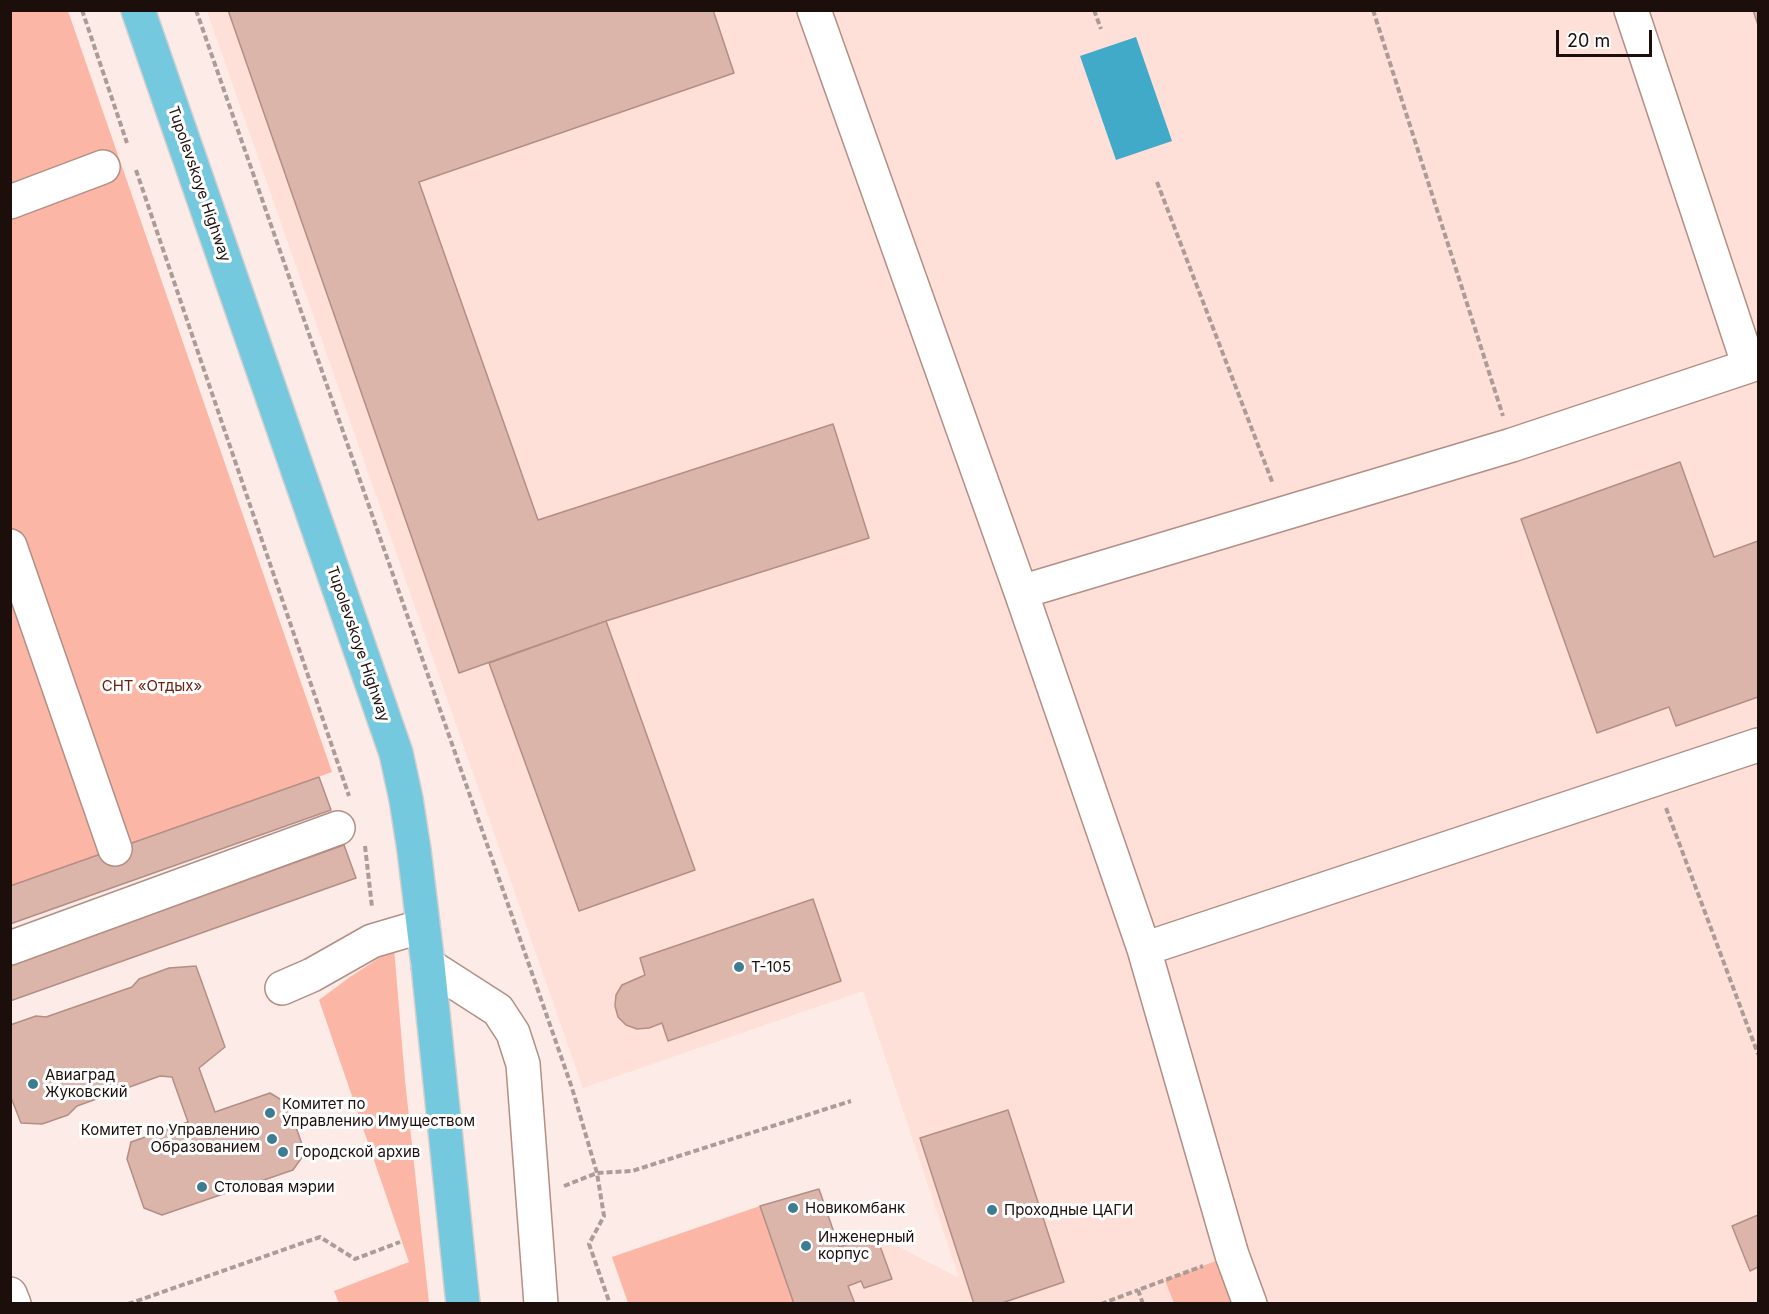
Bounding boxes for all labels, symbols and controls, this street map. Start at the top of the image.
scale bar [1559,18,1655,56]
text: 20 m [1567,30,1610,51]
street label: Tupolevskoye Highway [164,104,234,264]
street label: Tupolevskoye Highway [323,564,393,724]
park label: СНТ «Отдых» [102,677,202,695]
place label: Т-105 [751,958,791,976]
marker: Т-105 [732,960,746,974]
place label: Авиаград Жуковский [45,1066,128,1101]
marker: Авиаград Жуковский [26,1077,40,1091]
place label: Комитет по Управлению Имуществом [282,1095,475,1130]
marker: Комитет по Управлению Имуществом [263,1106,277,1120]
place label: Комитет по Управлению Образованием [81,1121,260,1156]
marker: Комитет по Управлению Образованием [265,1132,279,1146]
place label: Городской архив [295,1143,420,1161]
marker: Городской архив [276,1145,290,1159]
place label: Столовая мэрии [214,1178,335,1196]
marker: Столовая мэрии [195,1180,209,1194]
place label: Новикомбанк [805,1199,905,1217]
marker: Новикомбанк [786,1201,800,1215]
place label: Проходные ЦАГИ [1004,1201,1133,1219]
marker: Проходные ЦАГИ [985,1203,999,1217]
place label: Инженерный корпус [818,1228,914,1263]
marker: Инженерный корпус [799,1239,813,1253]

